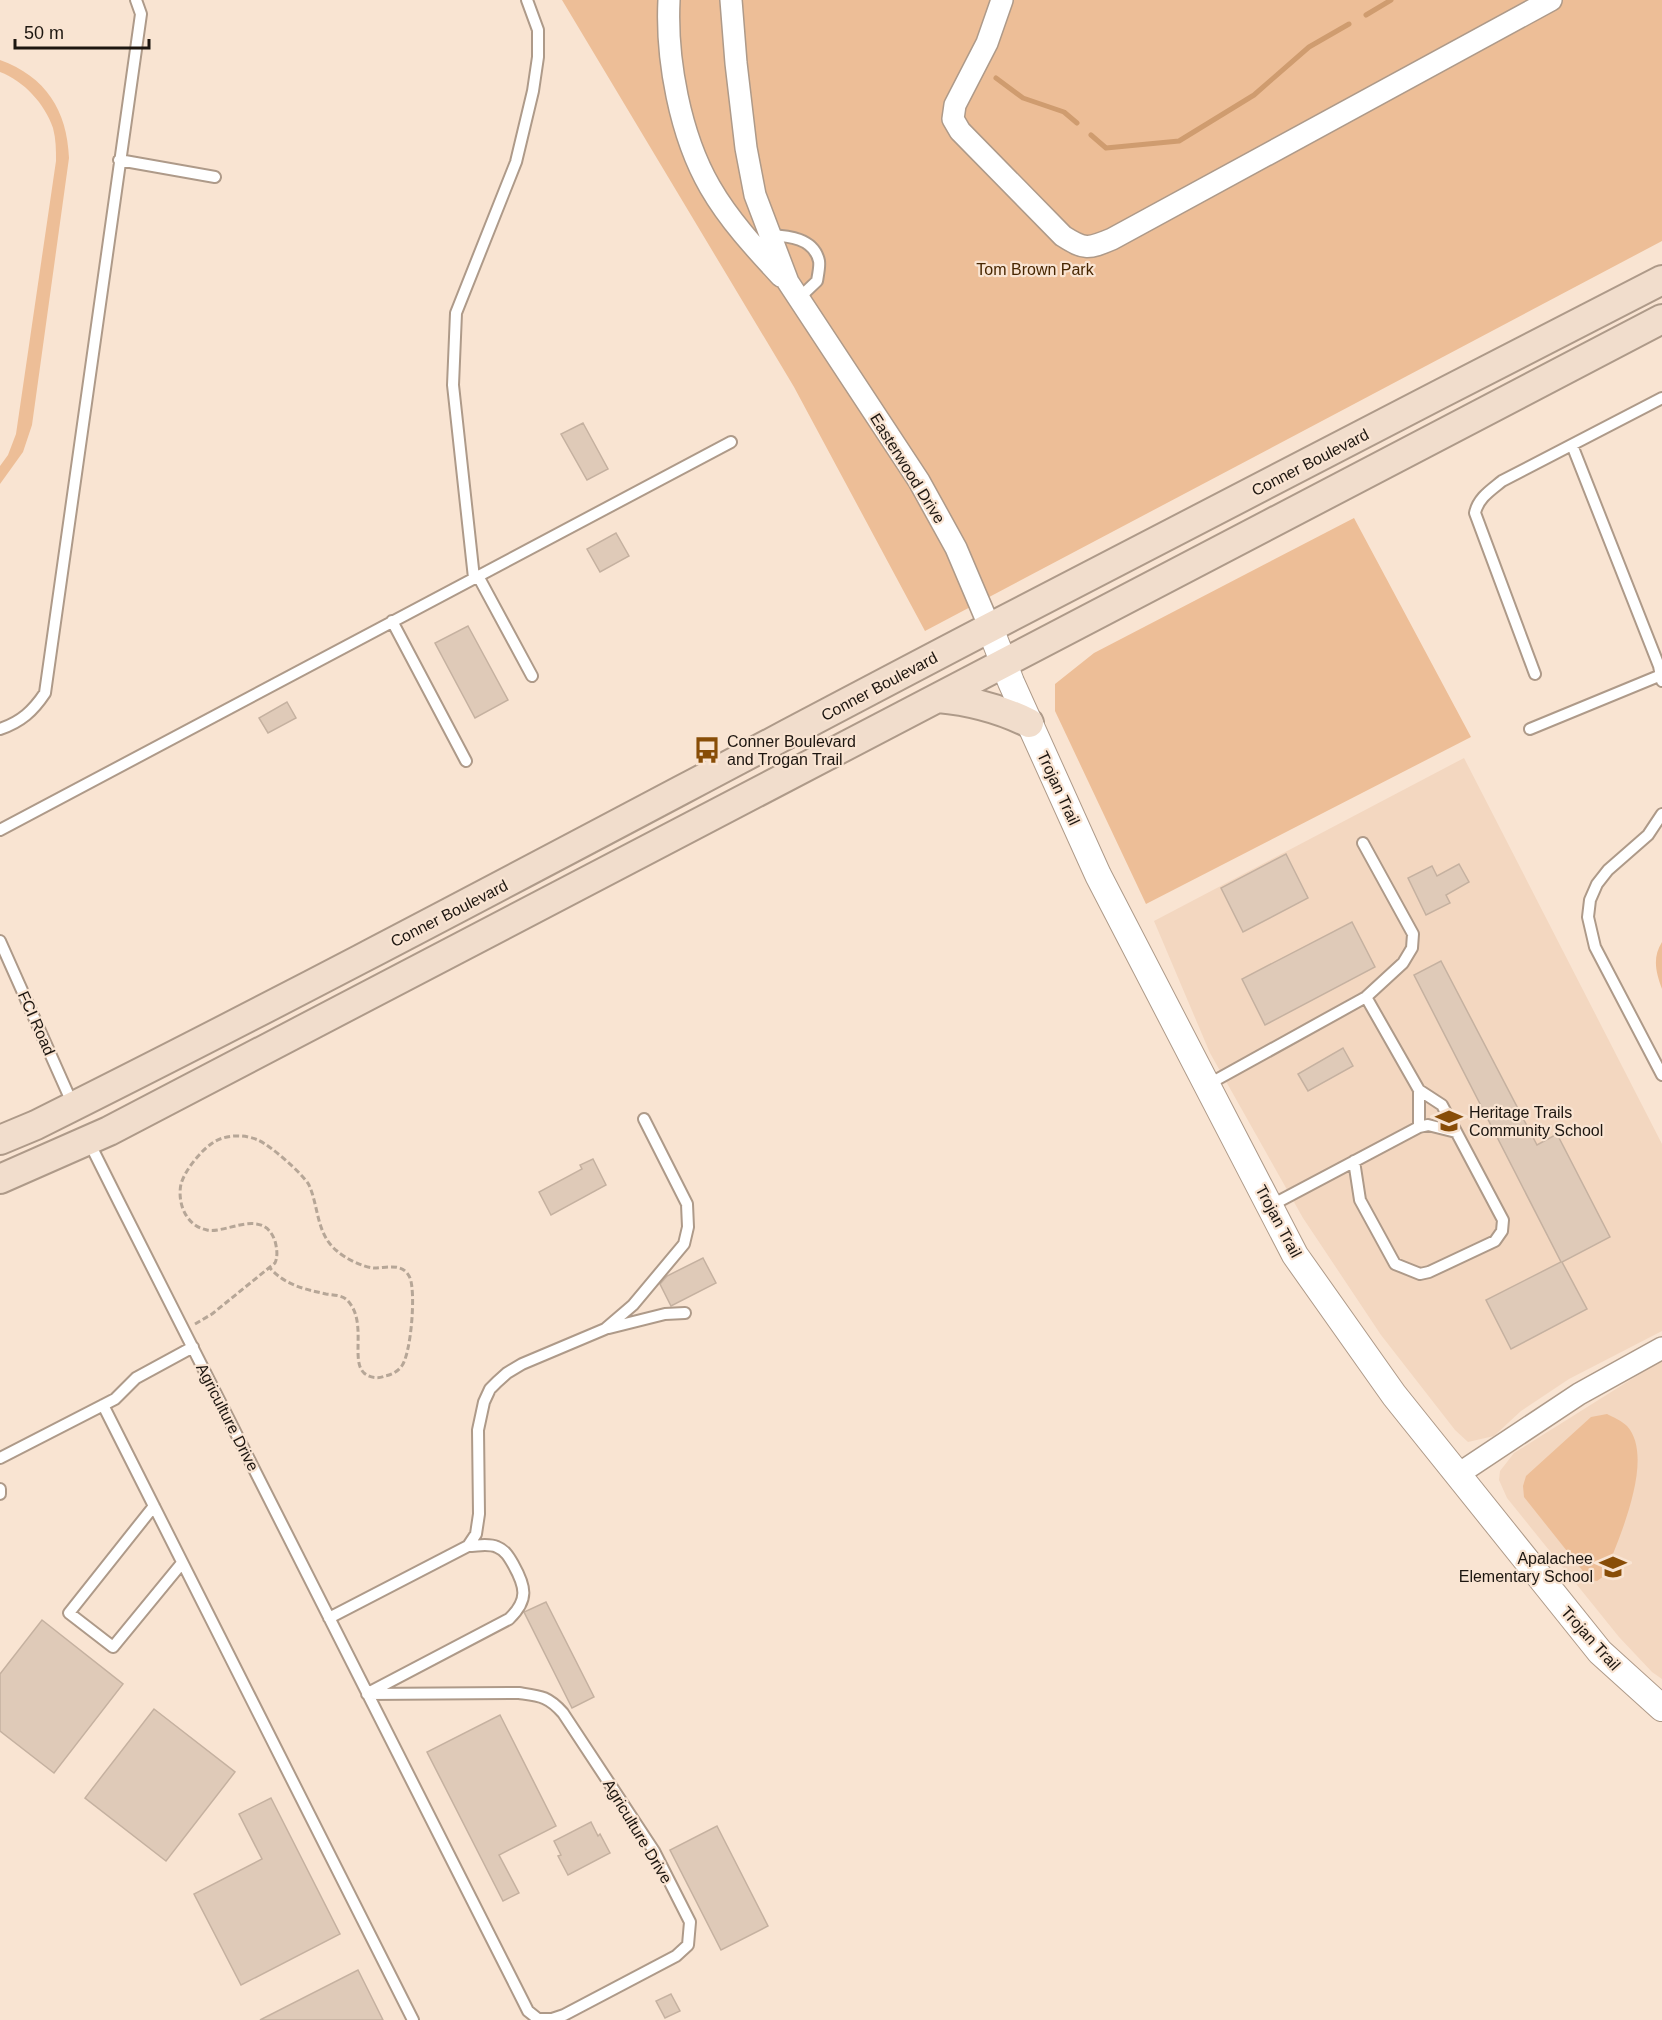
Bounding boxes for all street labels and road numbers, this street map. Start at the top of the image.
street label: Easterwood Drive [867,410,948,526]
street label: Conner Boulevard [1249,426,1372,499]
street label: Conner Boulevard [818,649,940,724]
street label: Trojan Trail [1034,749,1083,828]
street label: Conner Boulevard [388,877,511,950]
street label: FCI Road [15,988,58,1058]
street label: Trojan Trail [1252,1182,1305,1260]
street label: Agriculture Drive [193,1361,262,1474]
street label: Trojan Trail [1558,1603,1624,1674]
street label: Agriculture Drive [600,1776,675,1886]

